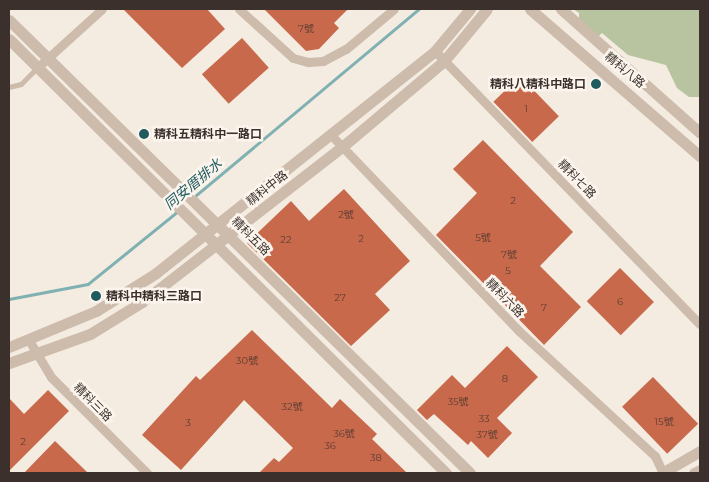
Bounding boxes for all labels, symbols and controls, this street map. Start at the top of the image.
house number: 7號 [298,23,314,35]
street label: 精科八路 [602,49,648,91]
place label: 精科八精科中路口 [490,77,586,91]
marker: 精科八精科中路口 [590,78,602,90]
house number: 1 [524,103,528,115]
place label: 精科五精科中一路口 [154,127,262,141]
marker: 精科五精科中一路口 [138,128,150,140]
water label: 同安厝排水 [161,155,225,213]
street label: 精科七路 [555,157,599,201]
street label: 精科中路 [244,168,290,208]
house number: 2 [510,195,516,207]
house number: 2號 [338,209,354,221]
street label: 精科五路 [229,214,273,258]
house number: 5號 [475,232,491,244]
house number: 2 [358,233,364,245]
house number: 22 [280,234,292,246]
house number: 7號 [501,249,517,261]
house number: 5 [505,265,511,277]
street label: 精科六路 [483,276,527,320]
place label: 精科中精科三路口 [106,289,202,303]
marker: 精科中精科三路口 [90,290,102,302]
house number: 27 [334,292,346,304]
house number: 6 [617,296,623,308]
house number: 7 [541,302,547,314]
house number: 30號 [236,355,258,367]
house number: 8 [502,373,508,385]
street label: 精科三路 [71,380,115,424]
house number: 35號 [447,396,469,408]
house number: 32號 [281,401,303,413]
house number: 33 [478,413,490,425]
house number: 15號 [654,416,674,428]
house number: 3 [185,417,191,429]
house number: 36號 [333,428,355,440]
house number: 37號 [476,429,498,441]
house number: 2 [20,436,26,448]
house number: 36 [324,440,336,452]
house number: 38 [370,452,382,464]

